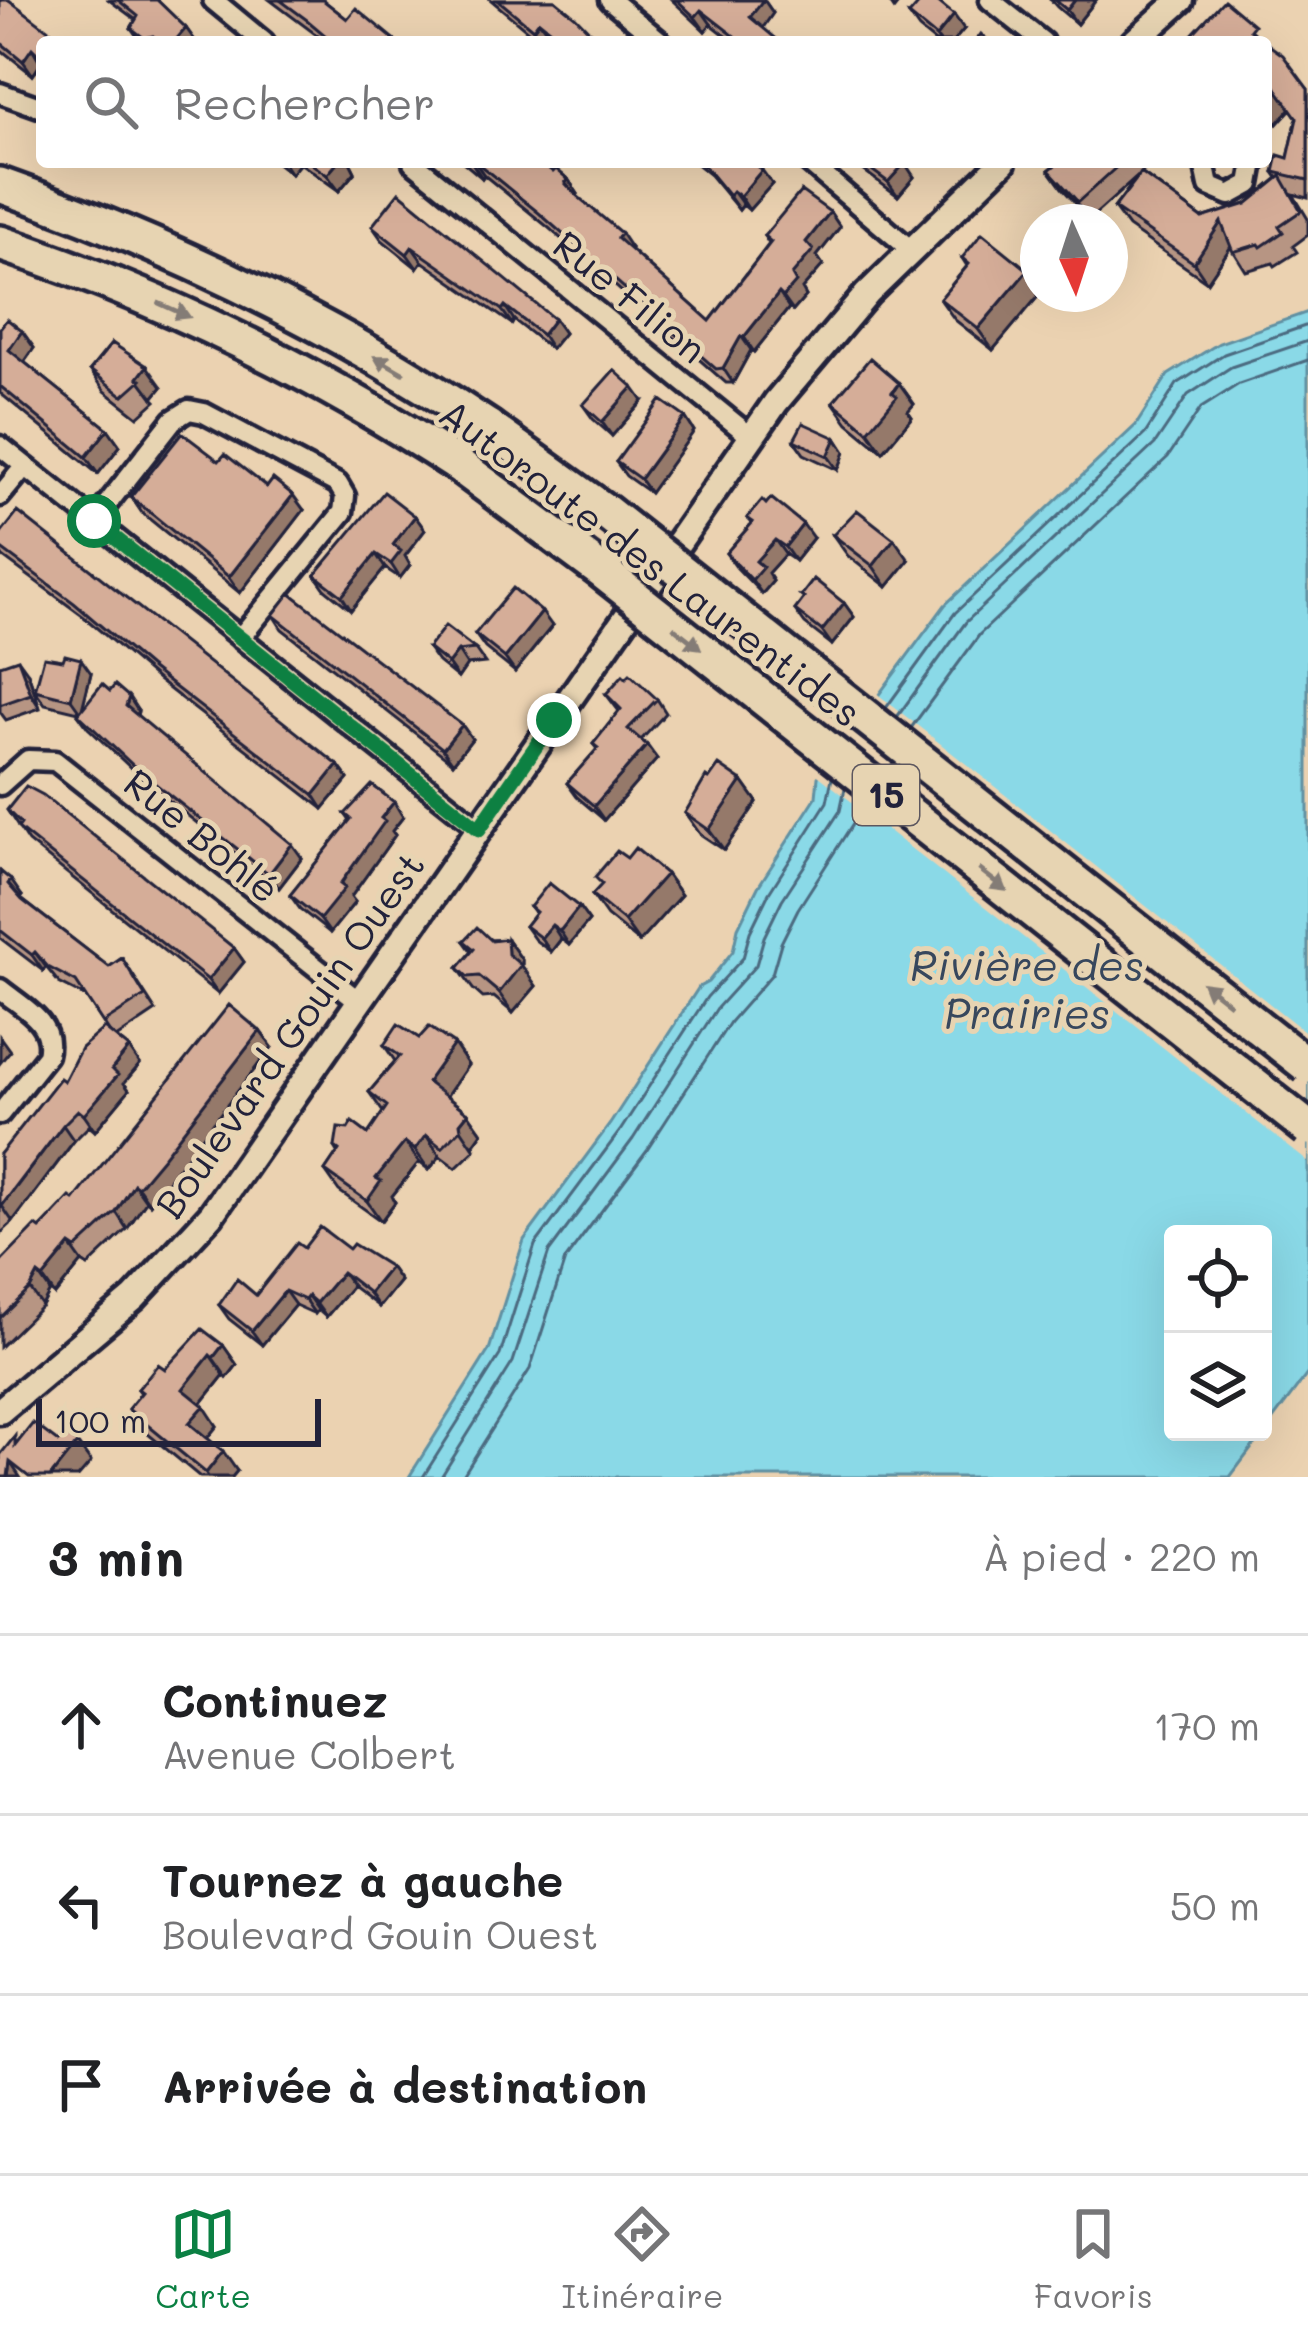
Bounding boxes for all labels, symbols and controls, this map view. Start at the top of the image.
search box [36,36,1272,168]
icon: search [78,69,144,135]
text: Rechercher [174,73,435,131]
north arrow [1020,204,1128,312]
street label: Rue Filion [544,218,718,373]
one-way arrow [156,301,192,320]
one-way arrow [372,355,406,376]
street label: Autoroute des Laurentides [430,386,872,737]
route start [67,494,121,548]
one-way arrow [671,625,702,650]
route end [527,693,581,747]
street label: Rue Bohlé [115,756,291,913]
road number: 15 [853,765,919,825]
street label: Boulevard Gouin Ouest [143,841,435,1227]
one-way arrow [978,867,1009,892]
water label: Rivière des Prairies [910,937,1144,1040]
one-way arrow [1200,981,1231,1006]
map controls [1164,1225,1272,1441]
button: locate [1164,1225,1272,1333]
button: layers [1164,1333,1272,1441]
scale bar [36,1393,321,1446]
text: 100 m [54,1398,146,1441]
text: 3 min [48,1522,184,1589]
text: À pied · 220 m [983,1530,1260,1581]
text: Continuez [162,1670,388,1728]
icon: ahead [48,1692,114,1758]
text: 170 m [1153,1699,1260,1750]
text: Avenue Colbert [162,1728,456,1779]
text: Tournez à gauche [162,1850,563,1908]
icon: left [48,1872,114,1938]
text: 50 m [1170,1879,1260,1930]
text: Boulevard Gouin Ouest [162,1908,598,1959]
icon: arrive [48,2052,114,2118]
text: Arrivée à destination [162,2056,647,2114]
tab: Carte [155,2201,251,2316]
tab: Itinéraire [561,2201,723,2316]
tab: Favoris [1034,2201,1153,2316]

